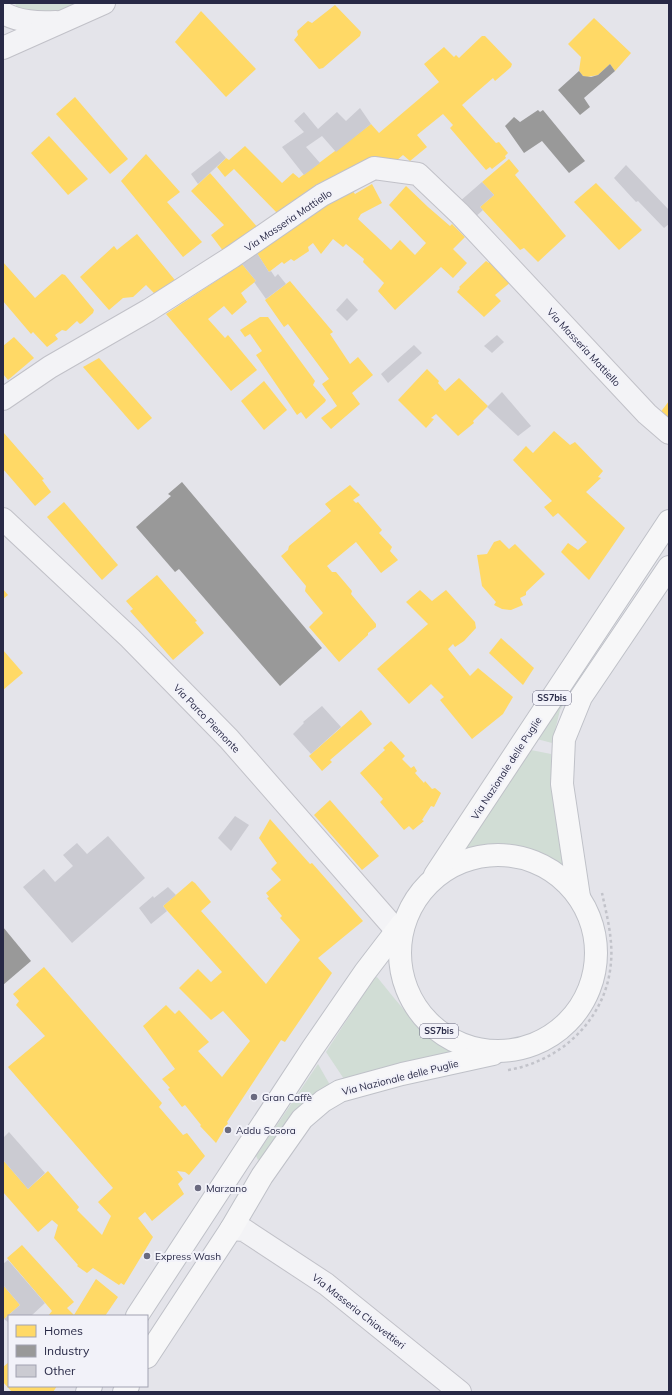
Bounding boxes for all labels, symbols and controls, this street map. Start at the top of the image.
street label: Via Masseria Mattiello [242,186,335,254]
street label: Via Masseria Mattiello [544,306,623,389]
street label: Via Parco Piemonte [171,681,243,755]
road number: SS7bis [533,691,571,705]
street label: Via Nazionale delle Puglie [468,715,544,822]
road number: SS7bis [420,1024,458,1038]
street label: Via Nazionale delle Puglie [340,1057,460,1098]
place label: Gran Caffè [262,1091,312,1104]
marker: Gran Caffè [249,1092,259,1102]
place label: Addu Sosora [236,1124,296,1137]
marker: Addu Sosora [223,1125,233,1135]
place label: Marzano [206,1182,247,1195]
marker: Marzano [193,1183,203,1193]
place label: Express Wash [155,1250,221,1263]
marker: Express Wash [142,1251,152,1261]
street label: Via Masseria Chiavettieri [309,1271,408,1352]
legend [8,1315,148,1387]
text: Homes [44,1323,83,1338]
text: Industry [44,1343,90,1358]
text: Other [44,1363,76,1378]

